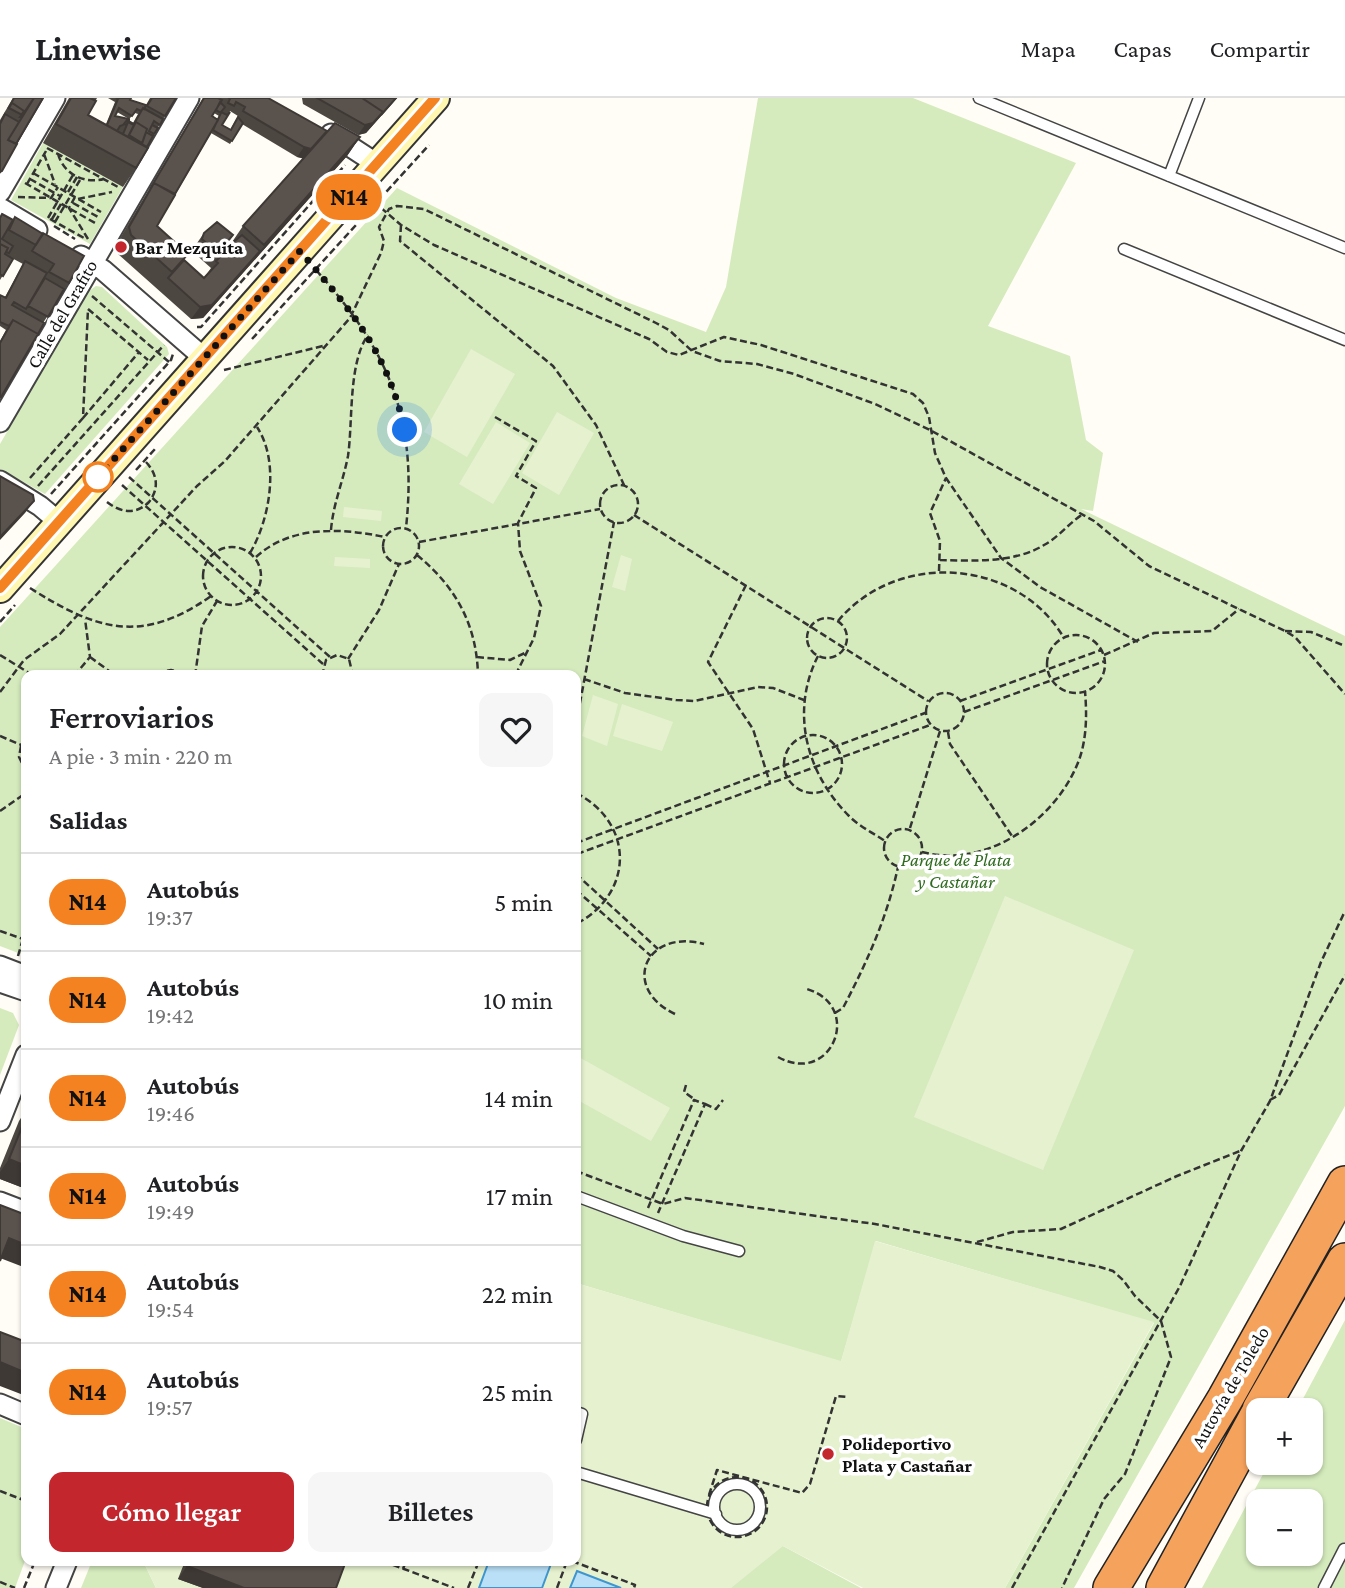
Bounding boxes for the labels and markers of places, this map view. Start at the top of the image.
place label: Bar Mezquita [135,237,244,258]
marker: Bar Mezquita [113,239,129,255]
unlabelled marker [83,462,113,492]
place label: Polideportivo Plata y Castañar [842,1433,973,1476]
marker: Polideportivo Plata y Castañar [820,1446,836,1462]

